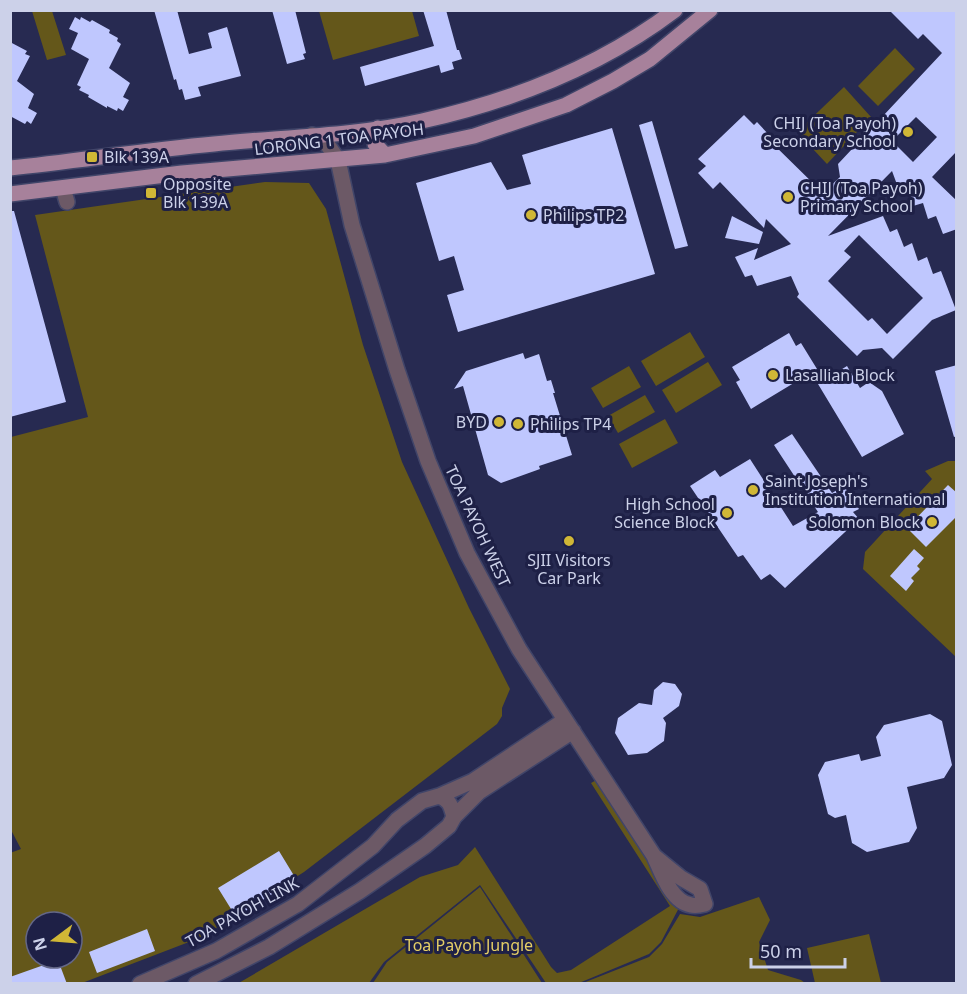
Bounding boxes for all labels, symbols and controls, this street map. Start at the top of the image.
place label: CHIJ (Toa Payoh) Secondary School [763,112,896,152]
street label: LORONG 1 TOA PAYOH [253,118,425,160]
marker: CHIJ (Toa Payoh) Secondary School [901,125,915,139]
place label: Blk 139A [104,146,170,168]
marker: Blk 139A [85,150,99,164]
place label: Opposite Blk 139A [163,173,231,213]
place label: CHIJ (Toa Payoh) Primary School [800,177,923,217]
marker: Opposite Blk 139A [144,186,158,200]
marker: CHIJ (Toa Payoh) Primary School [781,190,795,204]
place label: Philips TP2 [543,204,624,226]
marker: Philips TP2 [524,208,538,222]
place label: Lasallian Block [785,364,895,386]
marker: Lasallian Block [766,368,780,382]
place label: BYD [456,411,487,433]
place label: Philips TP4 [530,413,611,435]
marker: BYD [492,415,506,429]
marker: Philips TP4 [511,417,525,431]
street label: TOA PAYOH WEST [440,462,516,591]
place label: Saint Joseph's Institution International [765,470,945,510]
marker: Saint Joseph's Institution International [746,483,760,497]
place label: High School Science Block [614,493,715,533]
marker: High School Science Block [720,506,734,520]
place label: Solomon Block [809,511,920,533]
marker: Solomon Block [925,515,939,529]
marker: SJII Visitors Car Park [562,534,576,548]
place label: SJII Visitors Car Park [527,549,611,589]
street label: TOA PAYOH LINK [181,872,303,952]
north arrow [24,910,84,970]
scale bar [751,931,846,969]
park label: Toa Payoh Jungle [405,934,533,956]
text: N [27,935,52,953]
text: 50 m [760,939,802,963]

